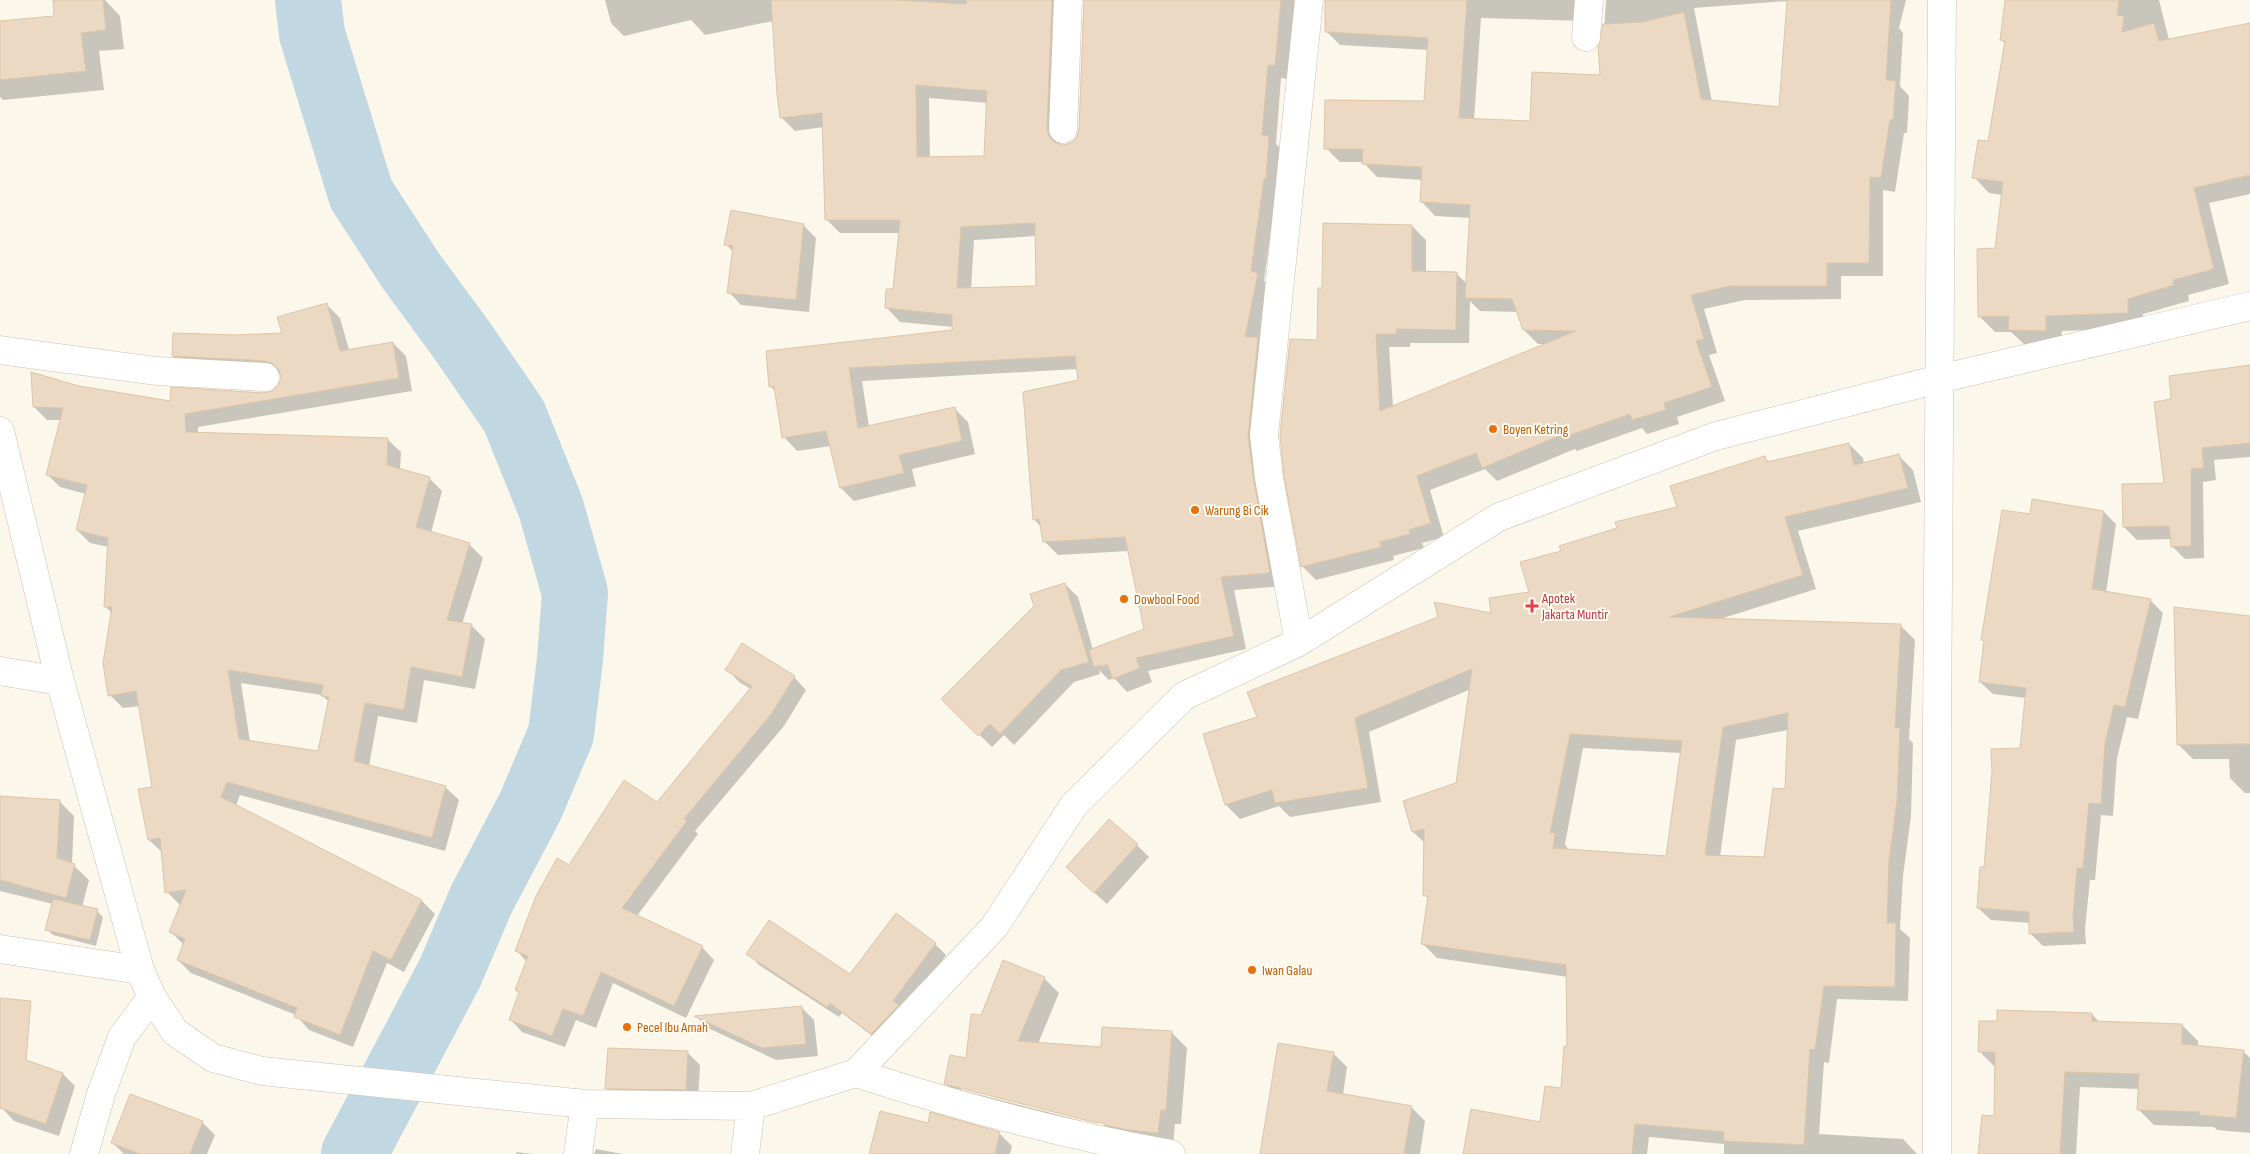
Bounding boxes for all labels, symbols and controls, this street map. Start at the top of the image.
place label: Boyen Ketring [1503,421,1569,438]
marker: Boyen Ketring [1487,423,1499,435]
place label: Warung Bi Cik [1205,502,1269,519]
marker: Warung Bi Cik [1189,504,1201,516]
place label: Apotek Jakarta Muntir [1541,590,1608,623]
place label: Dowbool Food [1134,591,1199,608]
marker: Dowbool Food [1118,593,1130,605]
marker: Apotek Jakarta Muntir [1526,600,1538,612]
place label: Iwan Galau [1262,962,1312,979]
marker: Iwan Galau [1246,964,1258,976]
place label: Pecel Ibu Amah [637,1019,708,1036]
marker: Pecel Ibu Amah [621,1021,633,1033]

